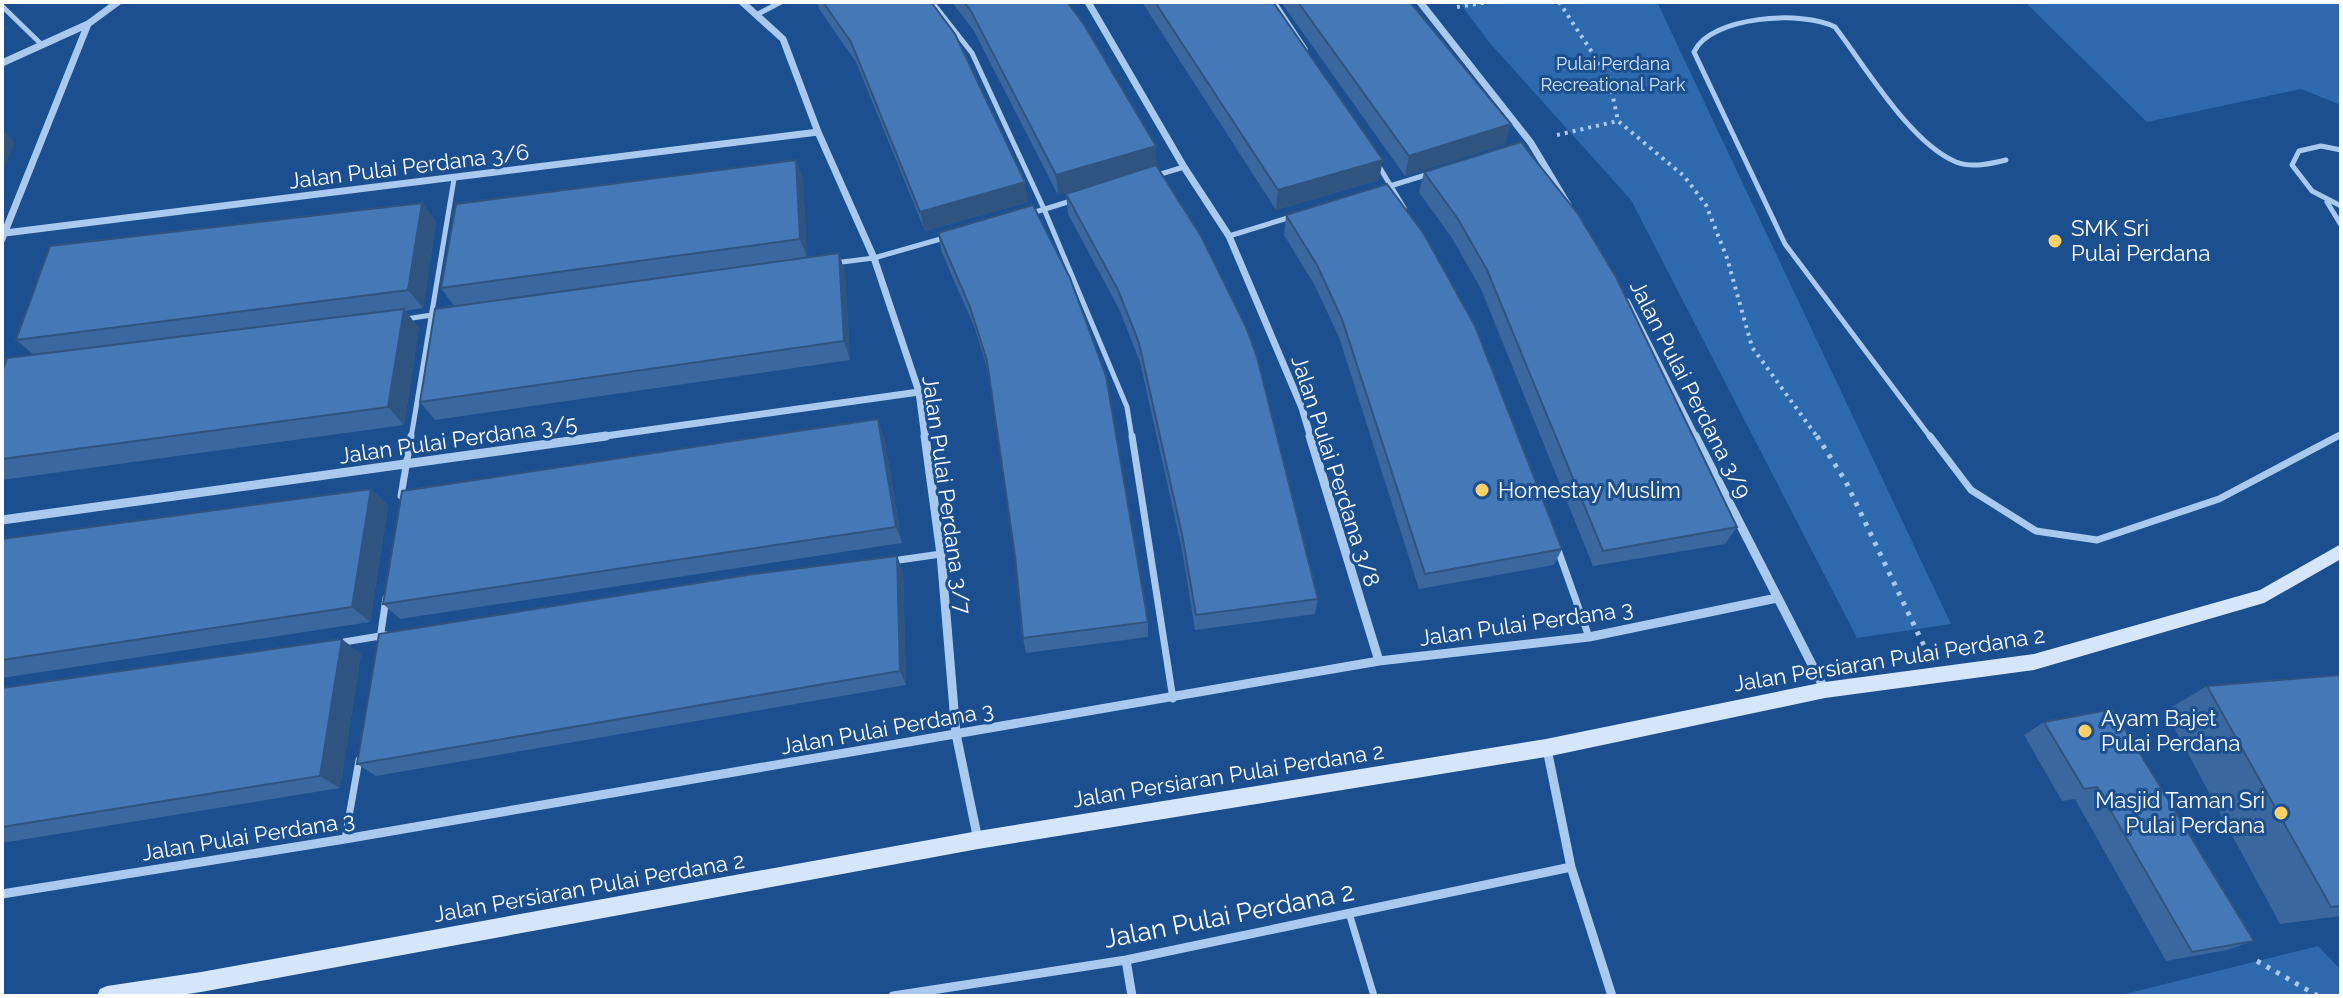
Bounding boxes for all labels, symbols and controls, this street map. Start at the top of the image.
park label: Pulai Perdana Recreational Park [1541,53,1686,95]
street label: Jalan Pulai Perdana 3/6 [287,138,531,194]
place label: SMK Sri Pulai Perdana [2071,215,2210,266]
marker: SMK Sri Pulai Perdana [2046,232,2064,250]
street label: Jalan Pulai Perdana 3/9 [1625,276,1757,502]
street label: Jalan Pulai Perdana 3/8 [1286,352,1386,590]
street label: Jalan Pulai Perdana 3/7 [917,374,977,616]
street label: Jalan Pulai Perdana 3/5 [337,409,579,469]
place label: Homestay Muslim [1498,477,1681,503]
marker: Homestay Muslim [1473,481,1491,499]
street label: Jalan Pulai Perdana 3 [1417,595,1635,651]
street label: Jalan Persiaran Pulai Perdana 2 [1731,622,2047,696]
street label: Jalan Pulai Perdana 3 [779,696,995,760]
place label: Ayam Bajet Pulai Perdana [2101,705,2240,756]
marker: Ayam Bajet Pulai Perdana [2076,722,2094,740]
street label: Jalan Persiaran Pulai Perdana 2 [1070,738,1386,812]
place label: Masjid Taman Sri Pulai Perdana [2095,787,2265,838]
marker: Masjid Taman Sri Pulai Perdana [2272,804,2290,822]
street label: Jalan Pulai Perdana 3 [140,806,356,866]
street label: Jalan Persiaran Pulai Perdana 2 [432,847,746,927]
street label: Jalan Pulai Perdana 2 [1101,876,1357,954]

